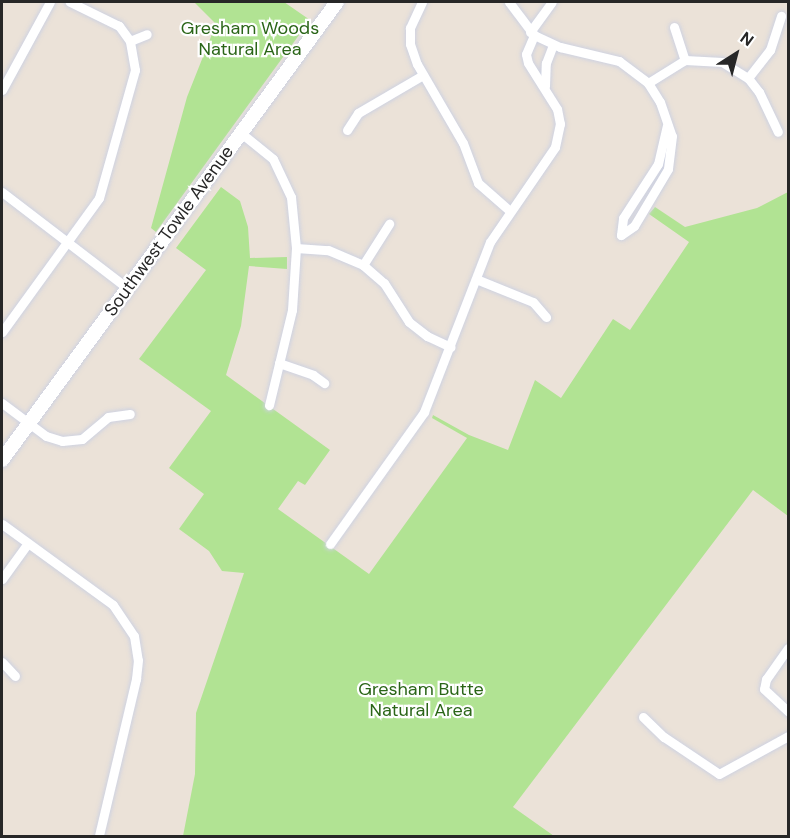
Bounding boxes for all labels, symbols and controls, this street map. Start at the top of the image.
park label: Gresham Woods Natural Area [181,18,319,60]
north arrow [706,24,766,84]
text: N [736,27,758,51]
street label: Southwest Towle Avenue [100,141,238,321]
park label: Gresham Butte Natural Area [358,679,484,722]

